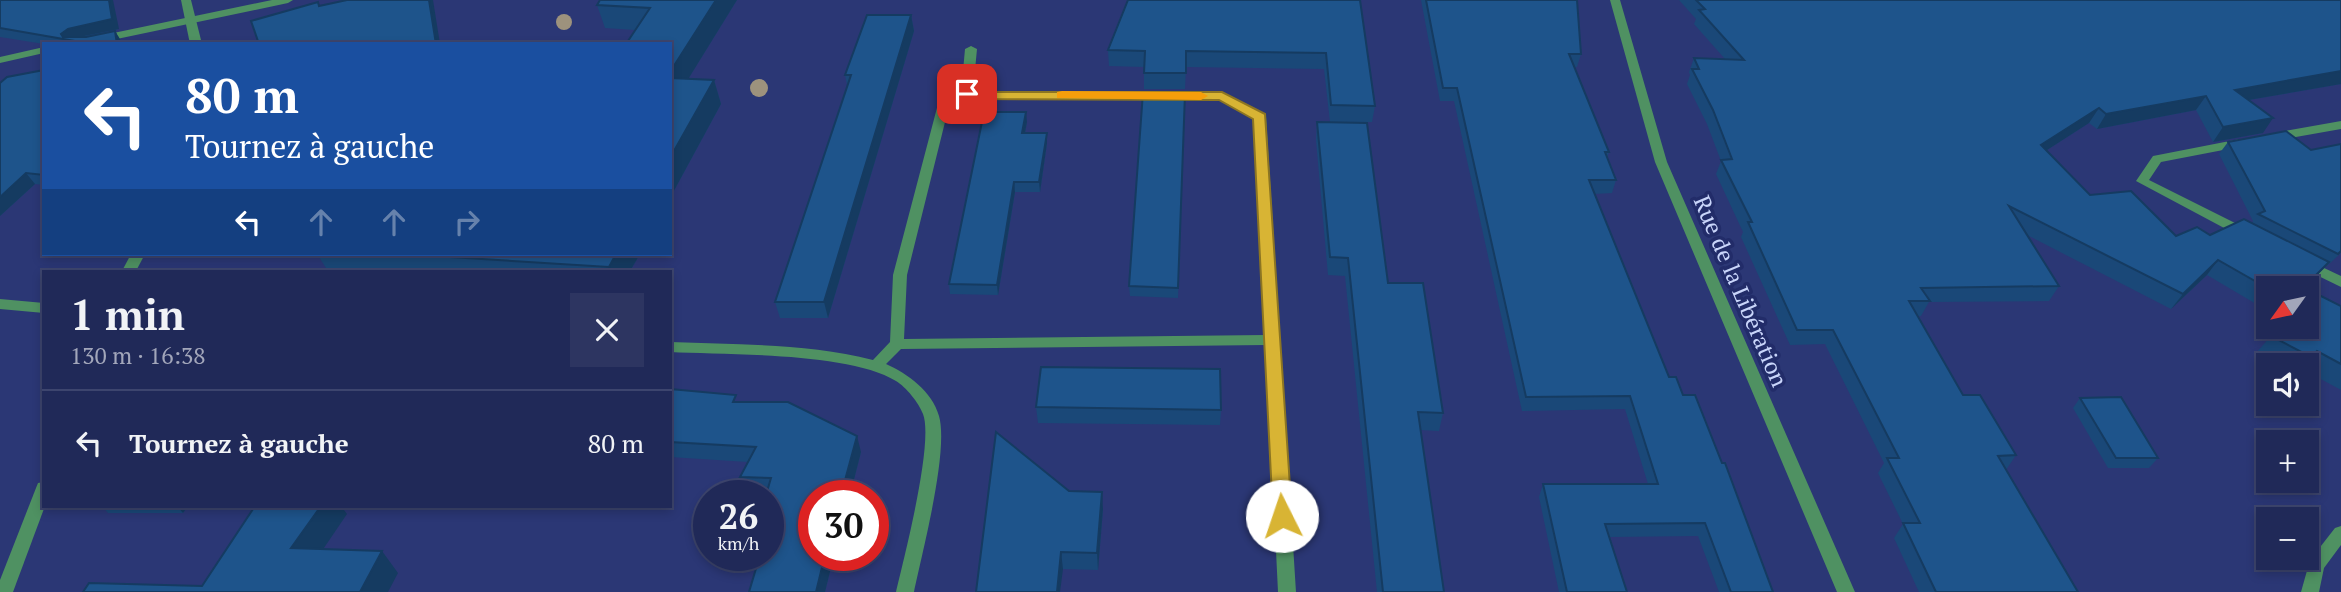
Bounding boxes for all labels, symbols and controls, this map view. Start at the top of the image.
text: 80 m [185,62,299,127]
pin [937,64,997,124]
icon: left [70,70,161,161]
icon: arrive [948,75,986,113]
text: Tournez à gauche [185,125,434,167]
street label: Rue de la Libération [1687,191,1795,392]
icon: left [229,203,267,241]
icon: ahead [302,203,340,241]
icon: ahead [375,203,413,241]
icon: right [448,203,486,241]
north arrow [2256,276,2319,340]
map controls [2256,276,2319,570]
text: 1 min [70,286,185,342]
button: close [570,293,644,367]
text: 130 m · 16:38 [70,340,205,371]
button: sound [2256,353,2319,416]
icon: left [70,424,108,462]
text: Tournez à gauche [129,426,349,460]
text: 80 m [588,426,644,460]
button: + [2256,430,2319,493]
position arrow [1245,479,1319,553]
speed limit sign: 30 [798,480,889,571]
text: 26 [719,493,758,539]
button: − [2256,507,2319,570]
text: km/h [718,531,759,555]

